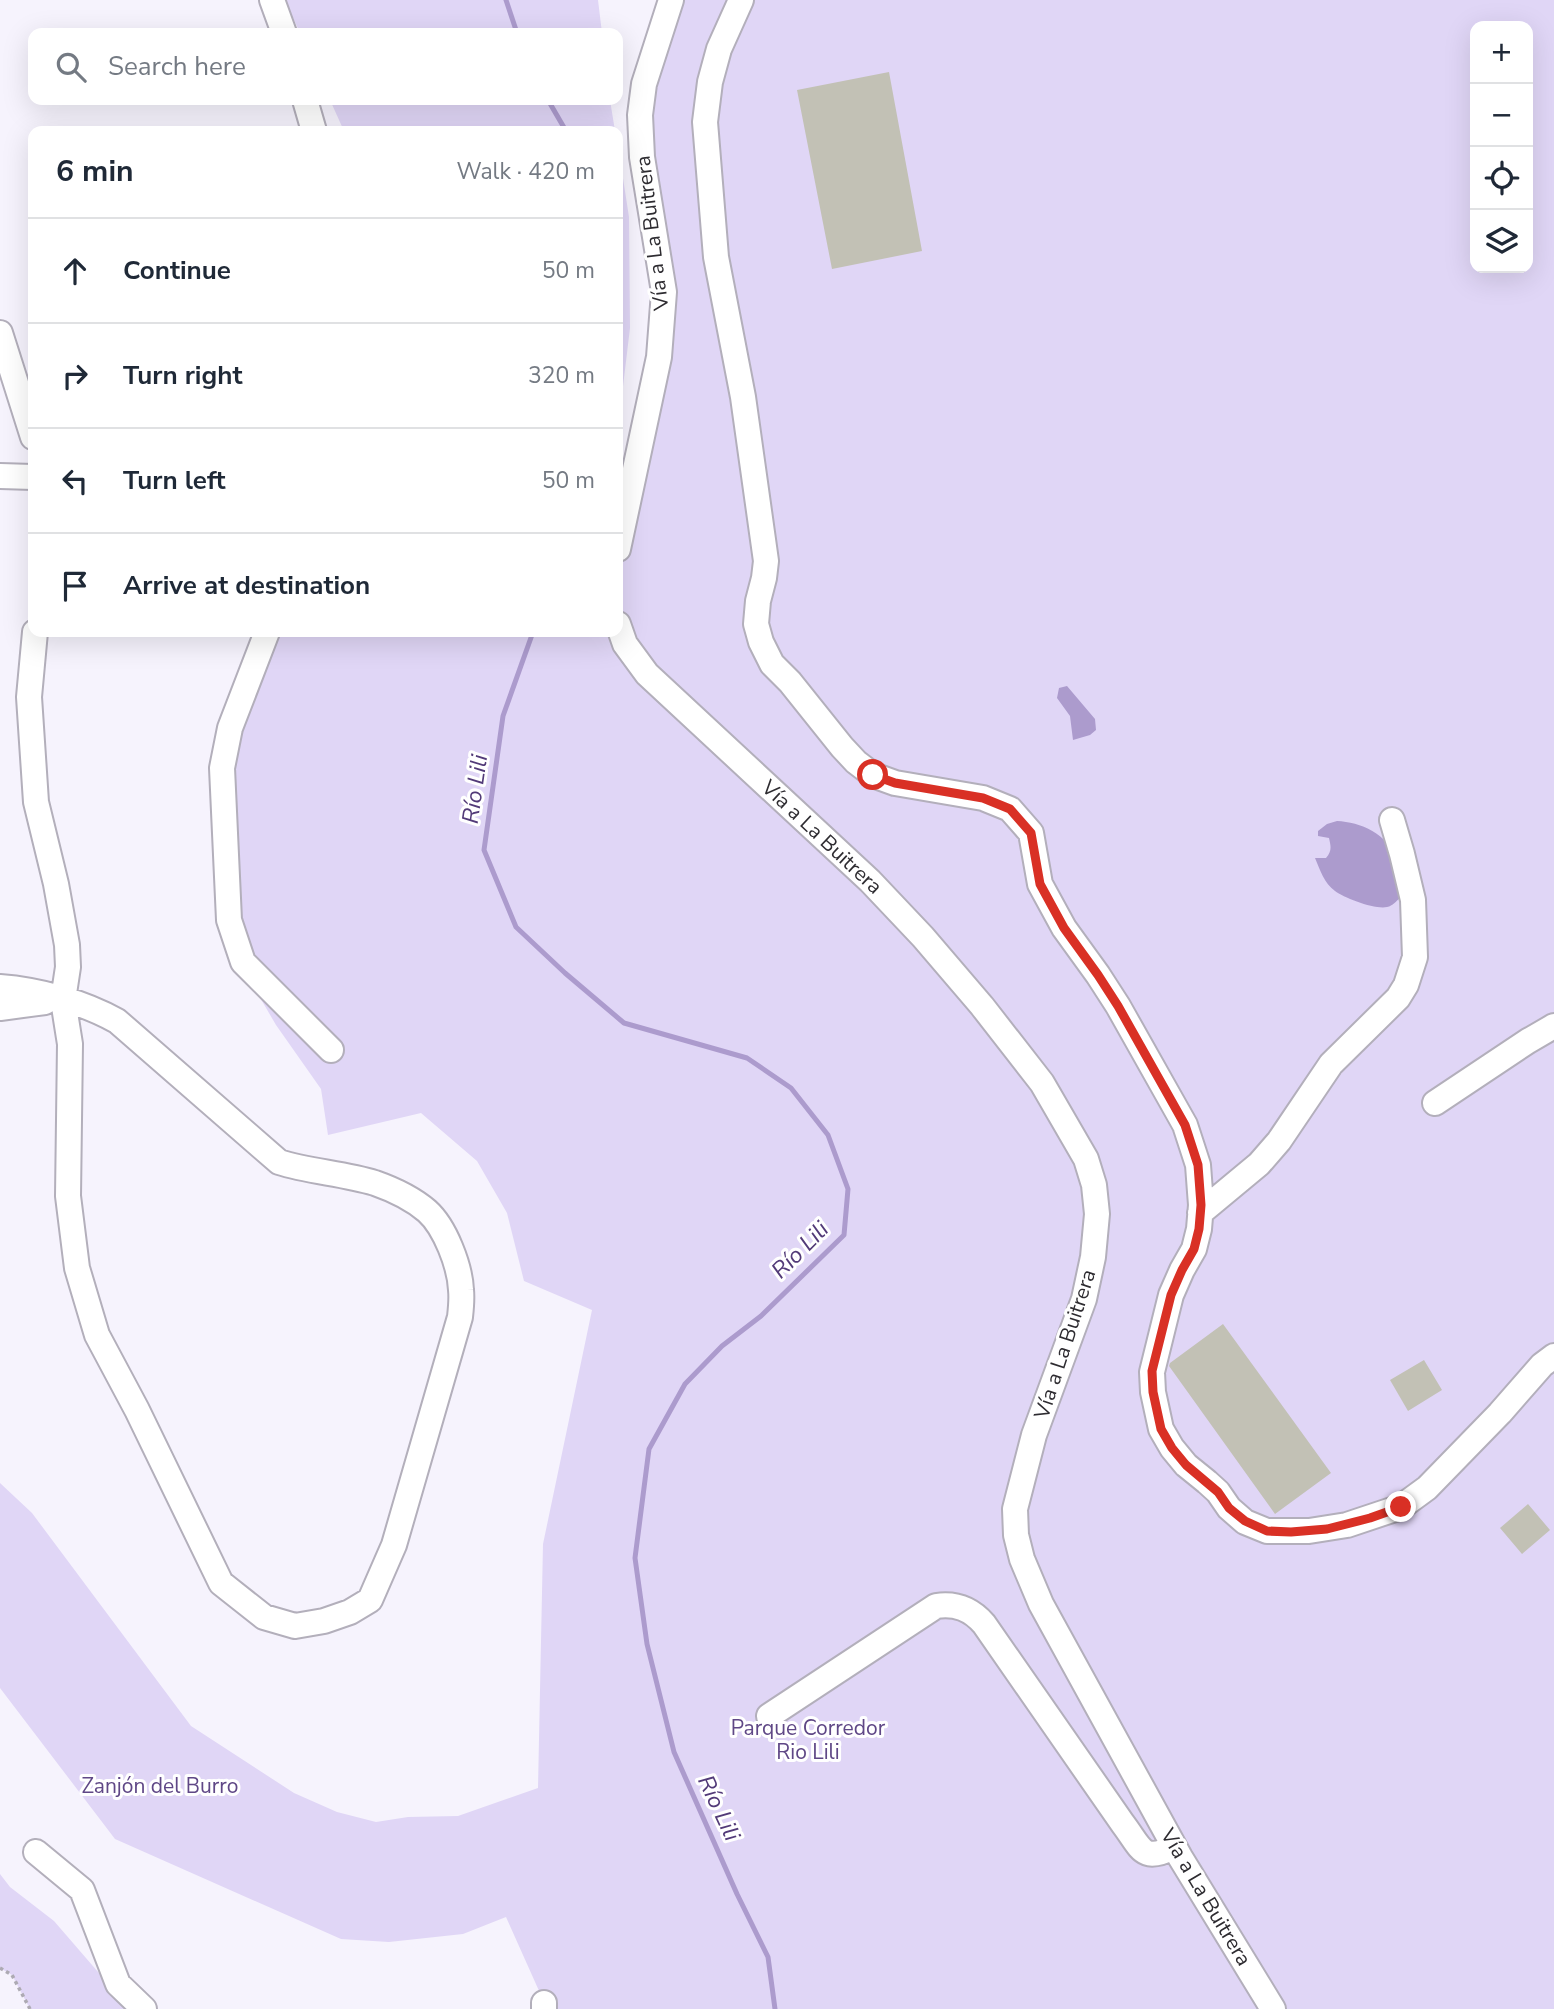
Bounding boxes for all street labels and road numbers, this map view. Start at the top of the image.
street label: Vía a La Buitrera [629,154,676,313]
street label: Vía a La Buitrera [755,773,888,900]
street label: Vía a La Buitrera [1027,1266,1102,1423]
street label: Vía a La Buitrera [1153,1822,1258,1971]

